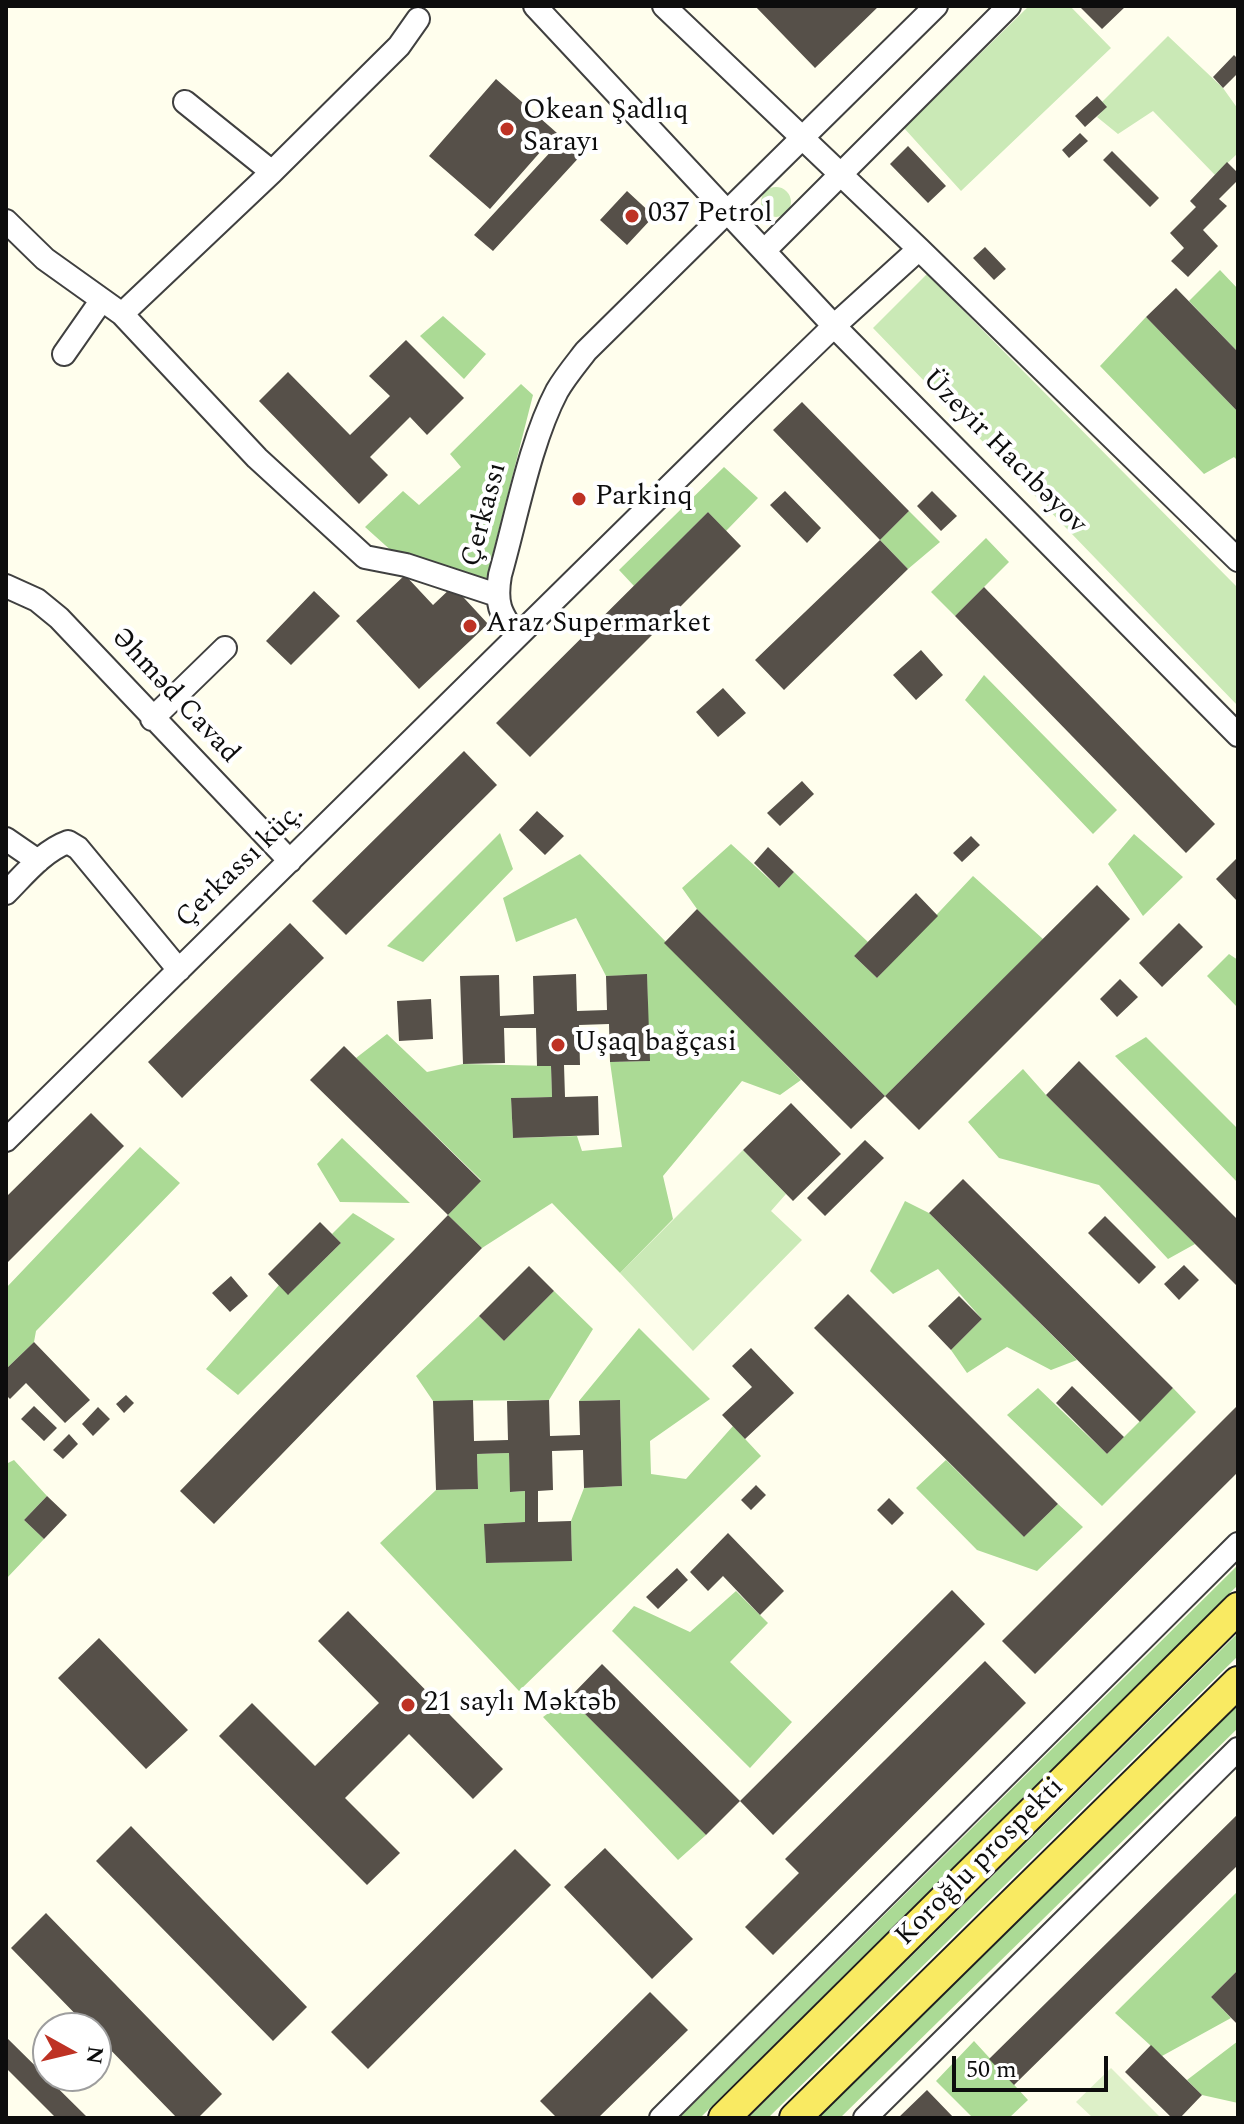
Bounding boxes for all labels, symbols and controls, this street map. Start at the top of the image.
place label: Okean Şadlıq Sarayı [523,96,689,162]
marker: Okean Şadlıq Sarayı [498,120,516,138]
place label: 037 Petrol [648,199,773,233]
marker: 037 Petrol [623,207,641,225]
street label: Üzeyir Hacıbəyov [914,364,1092,542]
street label: Çerkassı [456,459,516,571]
place label: Parkinq [595,482,693,516]
marker: Parkinq [570,490,588,508]
place label: Araz Supermarket [486,609,711,643]
marker: Araz Supermarket [461,617,479,635]
street label: Əhməd Cavad [103,622,245,772]
street label: Çerkassı küç. [170,798,312,936]
place label: Uşaq bağçasi [574,1028,737,1062]
marker: Uşaq bağçasi [549,1036,567,1054]
place label: 21 saylı Məktəb [424,1688,617,1722]
marker: 21 saylı Məktəb [399,1696,417,1714]
street label: Koroğlu prospekti [890,1772,1072,1954]
north arrow [32,2012,112,2092]
scale bar [956,2040,1112,2090]
text: N [77,2044,112,2066]
text: 50 m [966,2052,1017,2088]

